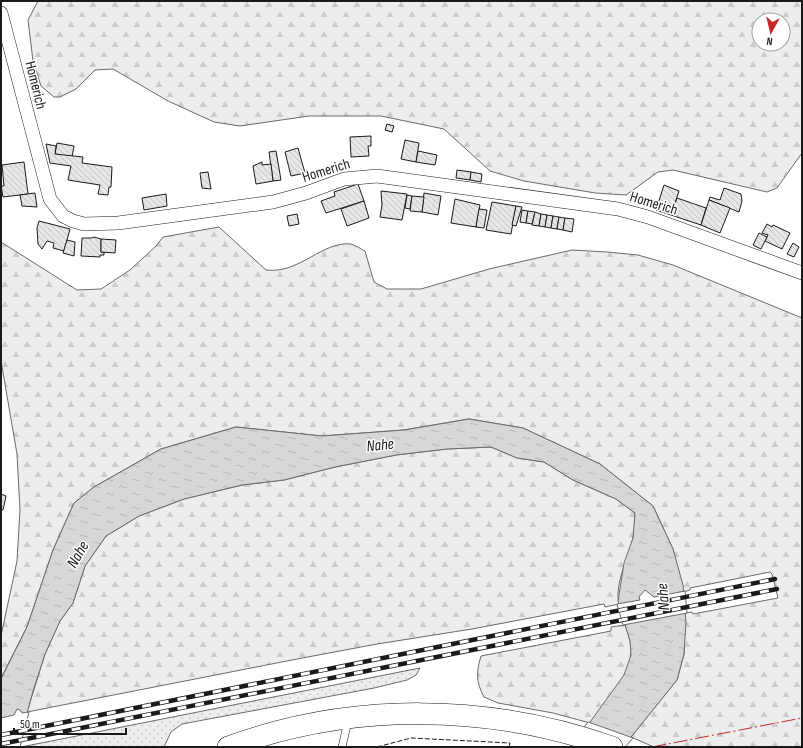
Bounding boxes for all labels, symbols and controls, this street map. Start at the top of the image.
north arrow [751,12,791,52]
text: N [766,35,773,48]
street label: Homerich [20,59,51,111]
street label: Homerich [300,154,352,187]
street label: Homerich [628,187,680,220]
water label: Nahe [366,435,395,456]
water label: Nahe [63,538,93,571]
water label: Nahe [653,583,674,611]
scale bar [14,710,126,736]
text: 50 m [20,717,40,732]

